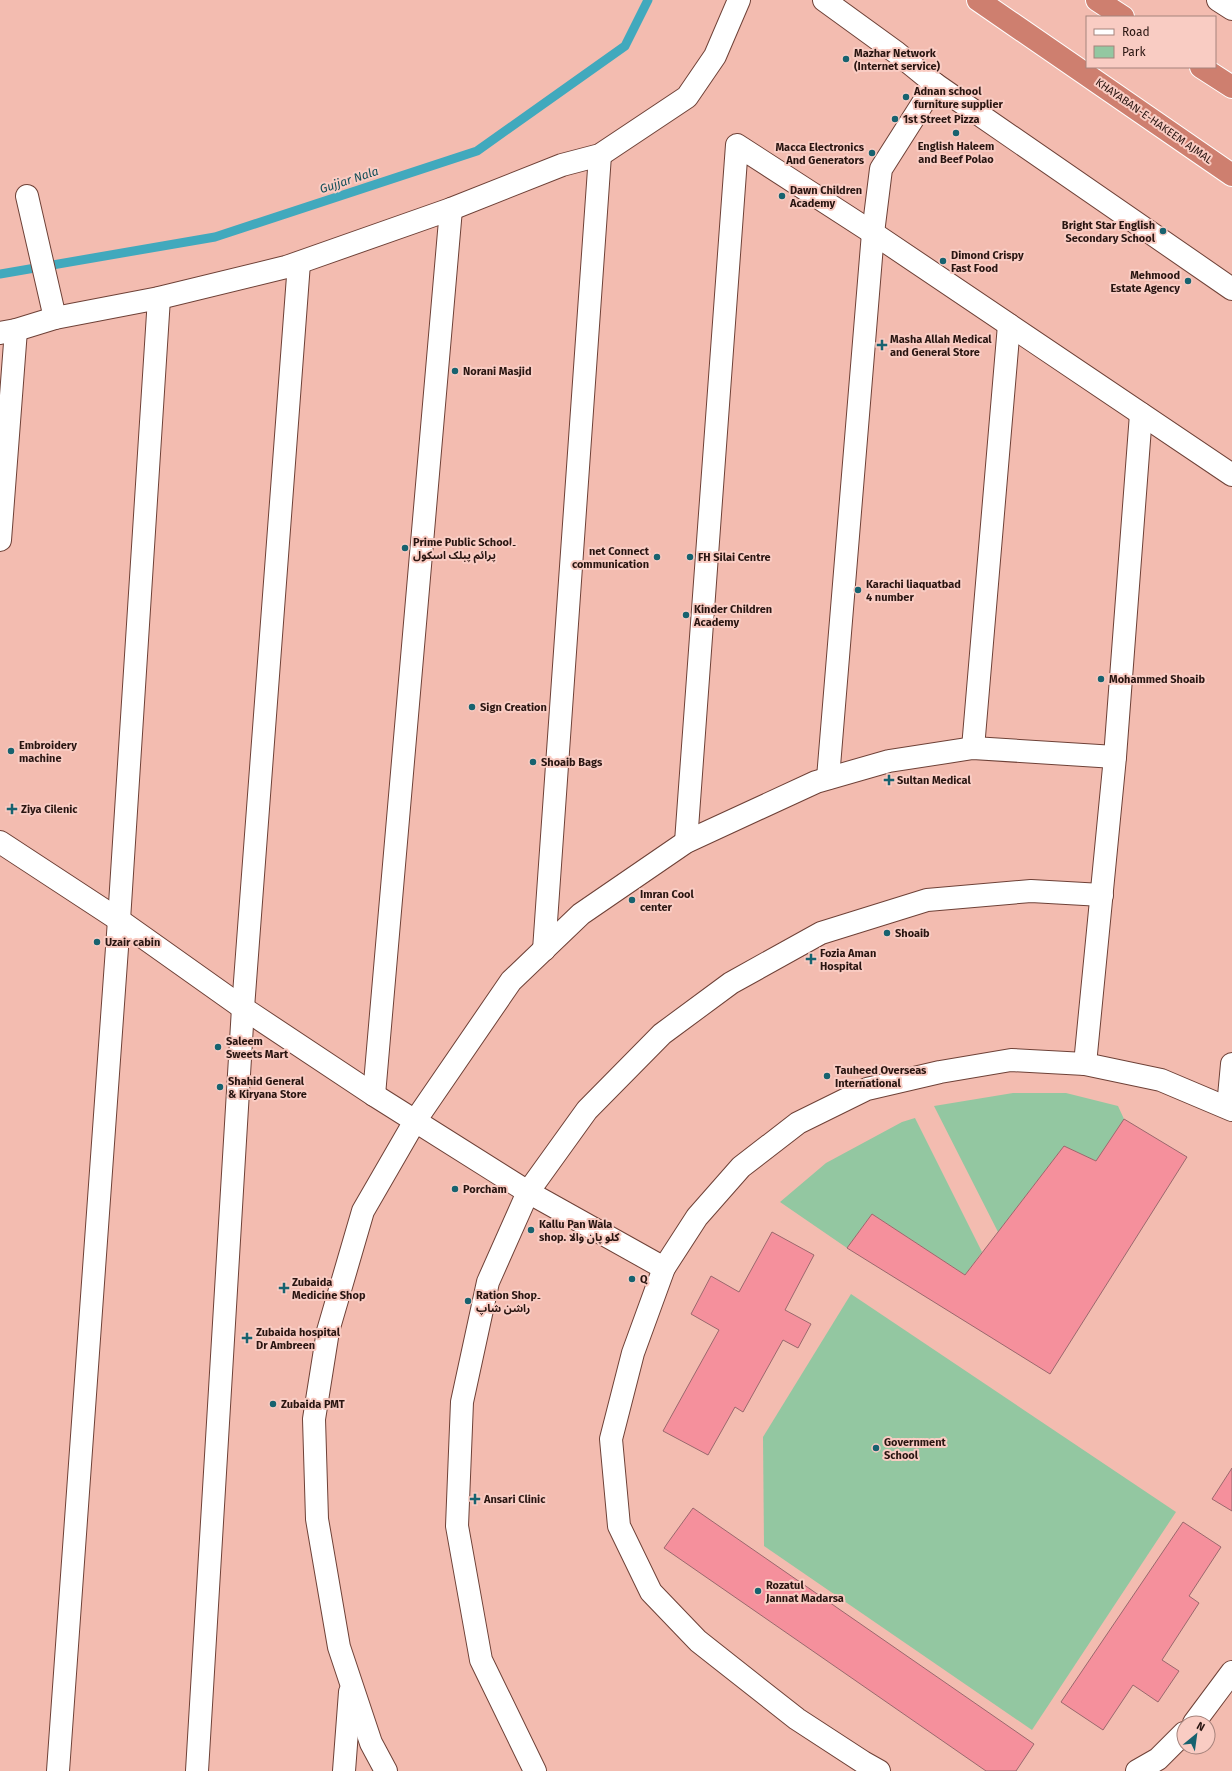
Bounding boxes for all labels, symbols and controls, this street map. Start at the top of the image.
legend [1086,16,1216,68]
text: Road [1122,25,1150,39]
text: Park [1122,45,1146,59]
place label: Mazhar Network (Internet service) [854,47,941,73]
marker: Mazhar Network (Internet service) [841,54,851,64]
street label: KHAYABAN-E-HAKEEM AJMAL [1093,76,1215,167]
place label: Adnan school furniture supplier [913,85,1004,111]
marker: Adnan school furniture supplier [901,92,911,102]
place label: 1st Street Pizza [903,113,980,126]
marker: 1st Street Pizza [890,114,900,124]
marker: English Haleem and Beef Polao [951,128,961,138]
place label: English Haleem and Beef Polao [918,140,994,166]
place label: Macca Electronics And Generators [775,141,865,167]
marker: Macca Electronics And Generators [867,148,877,158]
water label: Gujjar Nala [318,164,380,196]
place label: Dawn Children Academy [789,184,862,210]
marker: Dawn Children Academy [777,191,787,201]
place label: Bright Star English Secondary School [1062,219,1156,245]
marker: Bright Star English Secondary School [1158,226,1168,236]
place label: Dimond Crispy Fast Food [951,249,1024,275]
marker: Dimond Crispy Fast Food [938,256,948,266]
place label: Mehmood Estate Agency [1110,269,1180,295]
marker: Mehmood Estate Agency [1183,276,1193,286]
place label: Masha Allah Medical and General Store [890,333,992,359]
marker: Masha Allah Medical and General Store [877,340,887,350]
place label: Norani Masjid [463,365,532,378]
marker: Norani Masjid [450,366,460,376]
place label: Prime Public School۔ پرائم پبلک اسکول [413,536,516,564]
marker: Prime Public School۔ پرائم پبلک اسکول [400,543,410,553]
place label: net Connect communication [572,545,650,571]
place label: FH Silai Centre [698,551,771,564]
marker: net Connect communication [652,552,662,562]
marker: FH Silai Centre [685,552,695,562]
place label: Karachi liaquatbad 4 number [866,578,961,604]
marker: Karachi liaquatbad 4 number [853,585,863,595]
place label: Kinder Children Academy [693,603,772,629]
marker: Kinder Children Academy [681,610,691,620]
place label: Mohammed Shoaib [1109,673,1205,686]
marker: Mohammed Shoaib [1096,674,1106,684]
place label: Sign Creation [480,701,547,714]
marker: Sign Creation [467,702,477,712]
place label: Embroidery machine [19,739,77,765]
marker: Embroidery machine [6,746,16,756]
place label: Shoaib Bags [541,756,603,769]
marker: Shoaib Bags [528,757,538,767]
place label: Sultan Medical [897,774,971,787]
marker: Sultan Medical [884,775,894,785]
marker: Ziya Cilenic [6,803,18,815]
place label: Ziya Cilenic [21,803,78,816]
place label: Imran Cool center [640,888,694,914]
marker: Imran Cool center [627,895,637,905]
place label: Shoaib [895,927,930,940]
marker: Shoaib [882,928,892,938]
place label: Uzair cabin [105,936,160,949]
marker: Uzair cabin [92,937,102,947]
place label: Fozia Aman Hospital [820,947,876,973]
marker: Fozia Aman Hospital [805,953,817,965]
place label: Saleem Sweets Mart [226,1035,289,1061]
marker: Saleem Sweets Mart [213,1042,223,1052]
place label: Tauheed Overseas International [835,1064,927,1090]
marker: Tauheed Overseas International [822,1071,832,1081]
place label: Shahid General & Kiryana Store [228,1075,307,1101]
marker: Shahid General & Kiryana Store [215,1082,225,1092]
place label: Porcham [463,1183,507,1196]
marker: Porcham [450,1184,460,1194]
place label: Kallu Pan Wala shop. کلو پان والا [539,1218,621,1244]
marker: Kallu Pan Wala shop. کلو پان والا [526,1225,536,1235]
place label: Q [640,1273,648,1286]
marker: Q [627,1274,637,1284]
place label: Zubaida Medicine Shop [292,1276,366,1302]
marker: Zubaida Medicine Shop [279,1283,289,1293]
place label: Ration Shop۔ راشن شاپ [476,1289,541,1316]
marker: Ration Shop۔ راشن شاپ [463,1296,473,1306]
place label: Zubaida hospital Dr Ambreen [256,1326,341,1352]
marker: Zubaida hospital Dr Ambreen [241,1332,253,1344]
place label: Zubaida PMT [281,1398,345,1411]
marker: Zubaida PMT [268,1399,278,1409]
place label: Government School [884,1436,947,1462]
marker: Government School [871,1443,881,1453]
marker: Ansari Clinic [469,1493,481,1505]
place label: Ansari Clinic [483,1493,546,1506]
place label: Rozatul Jannat Madarsa [765,1579,844,1605]
marker: Rozatul Jannat Madarsa [753,1586,763,1596]
north arrow [1176,1715,1216,1755]
text: N [1194,1719,1207,1734]

